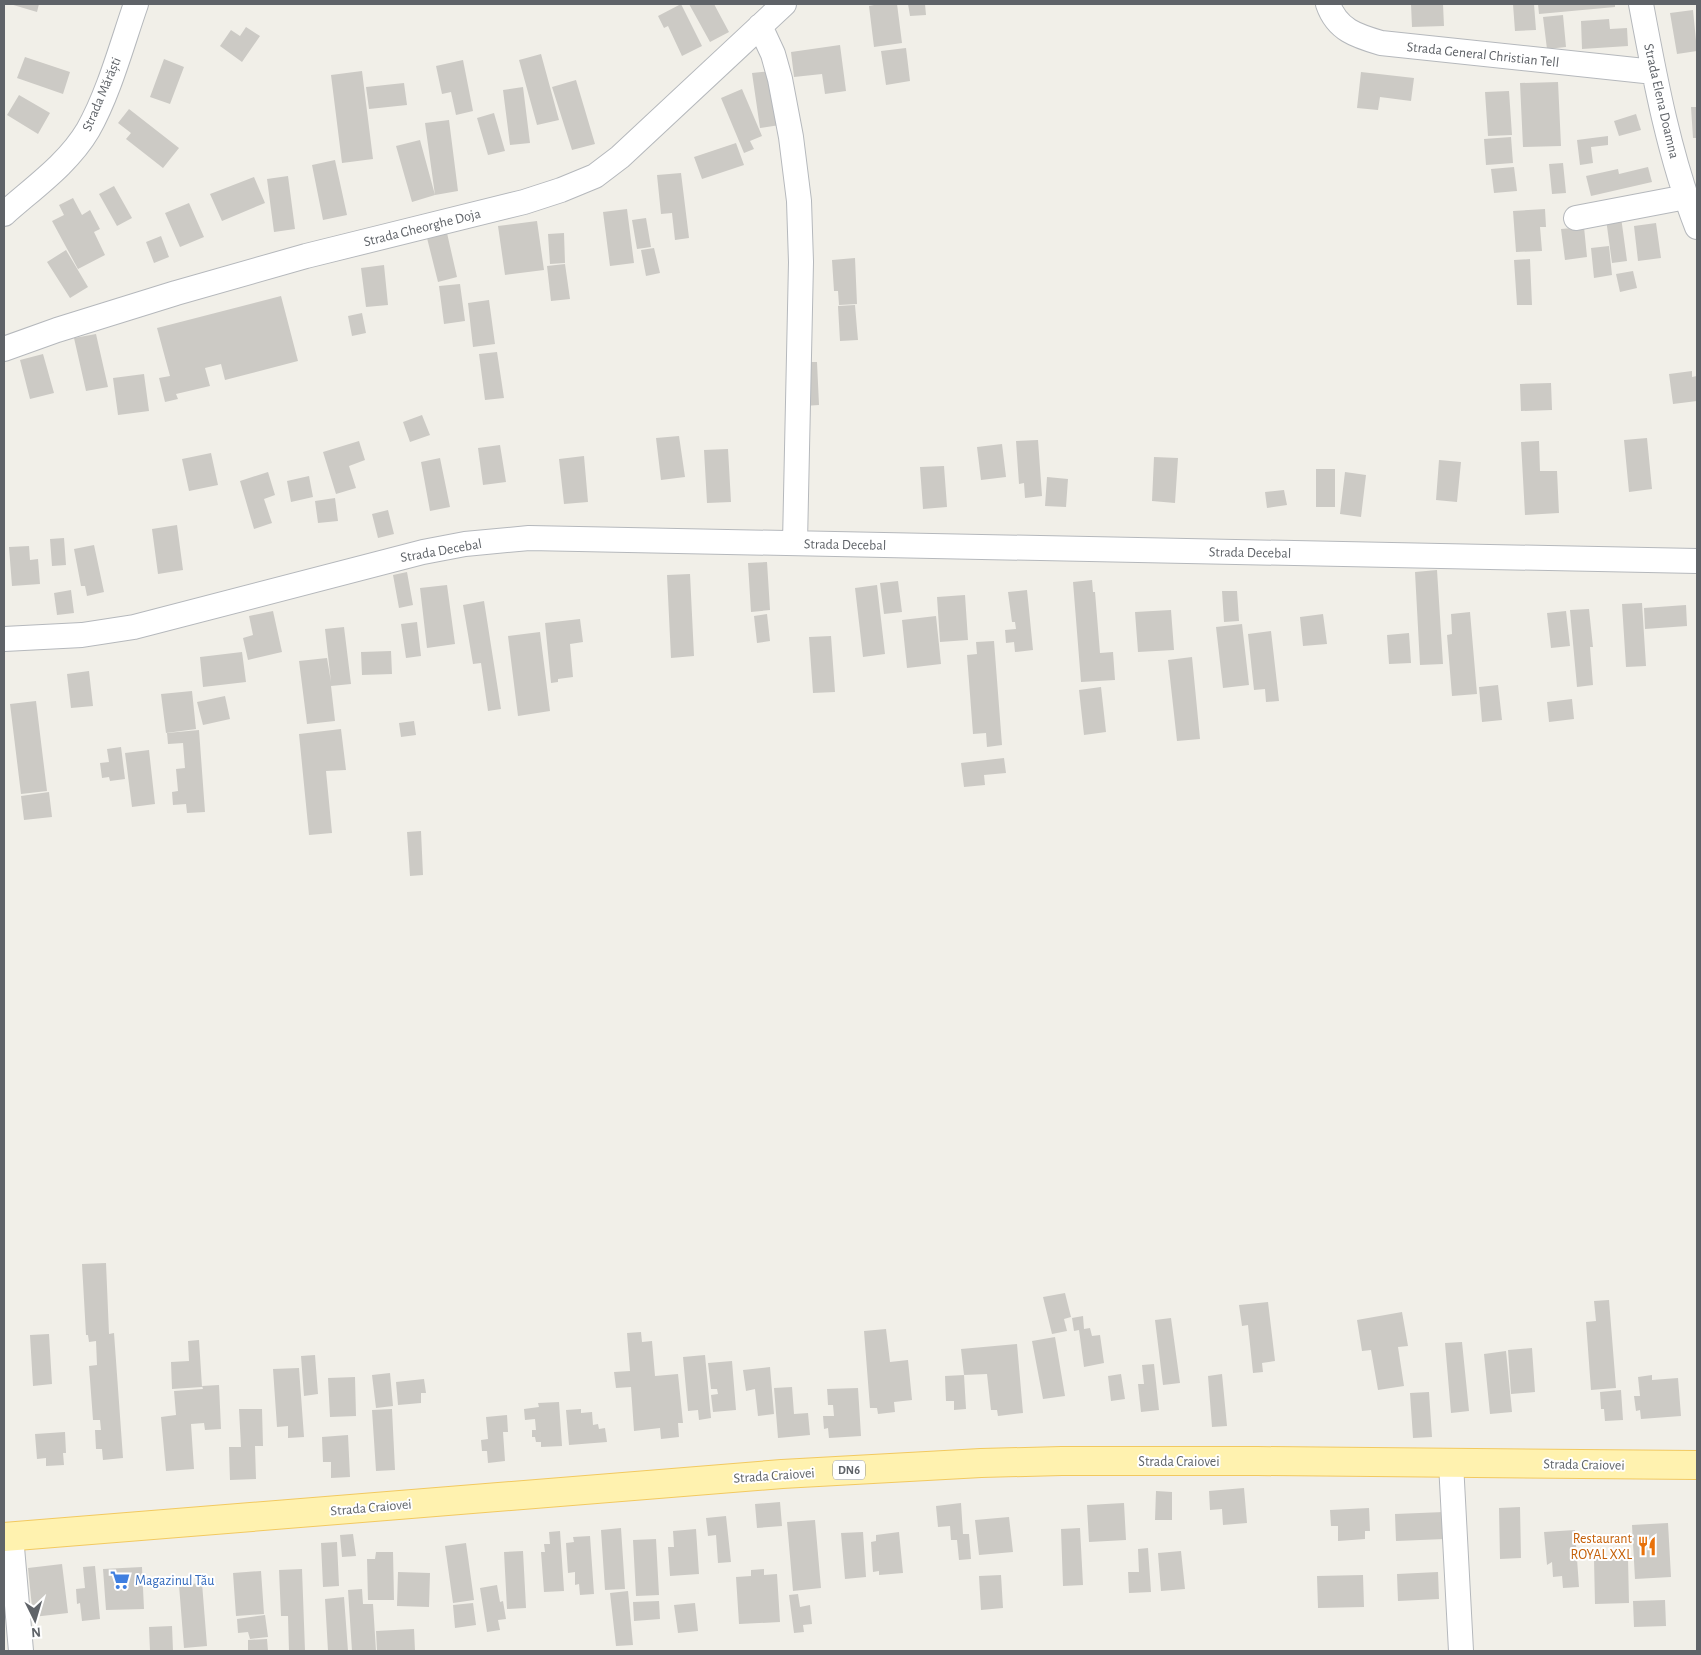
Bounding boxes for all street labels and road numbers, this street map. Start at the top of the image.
street label: Strada General Christian Tell [1406,40,1560,70]
street label: Strada Elena Doamna [1641,42,1681,161]
street label: Strada Mărăști [80,55,125,134]
street label: Strada Gheorghe Doja [362,207,483,249]
street label: Strada Decebal [399,537,483,565]
street label: Strada Decebal [804,537,886,553]
street label: Strada Decebal [1209,545,1291,561]
street label: Strada Craiovei [1138,1455,1220,1469]
street label: Strada Craiovei [1543,1457,1625,1473]
road number: DN6 [833,1460,865,1480]
street label: Strada Craiovei [733,1466,815,1486]
street label: Strada Craiovei [330,1497,412,1519]

